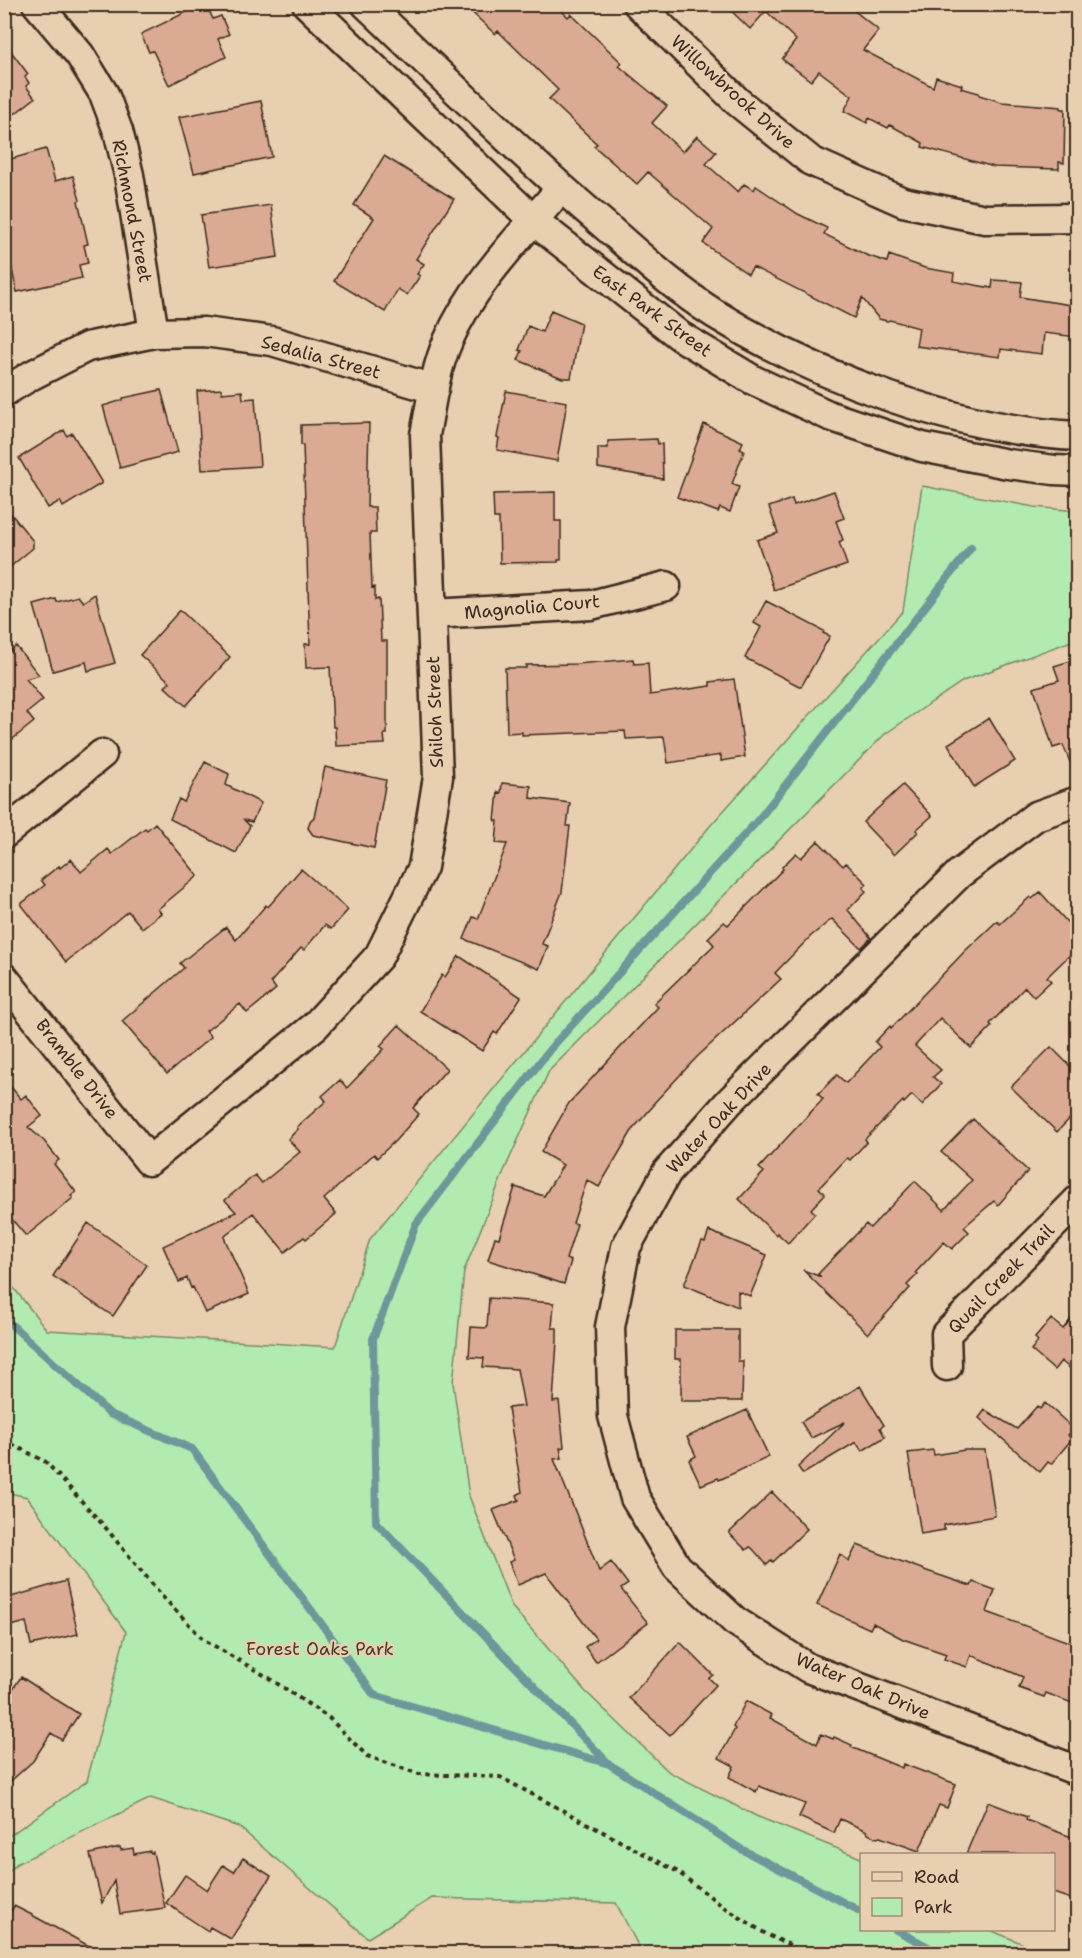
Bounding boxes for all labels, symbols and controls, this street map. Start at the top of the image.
street label: Willowbrook Drive [666,30,800,154]
street label: Richmond Street [106,138,158,284]
street label: East Park Street [587,259,717,363]
street label: Sedalia Street [259,330,383,384]
street label: Magnolia Court [463,589,601,625]
street label: Shiloh Street [421,655,449,768]
street label: Bramble Drive [30,1014,124,1124]
street label: Water Oak Drive [661,1057,777,1179]
street label: Quail Creek Trail [942,1219,1060,1339]
park label: Forest Oaks Park [246,1637,394,1661]
street label: Water Oak Drive [792,1647,934,1725]
legend [860,1853,1055,1931]
text: Road [914,1865,959,1889]
text: Park [914,1895,953,1919]

